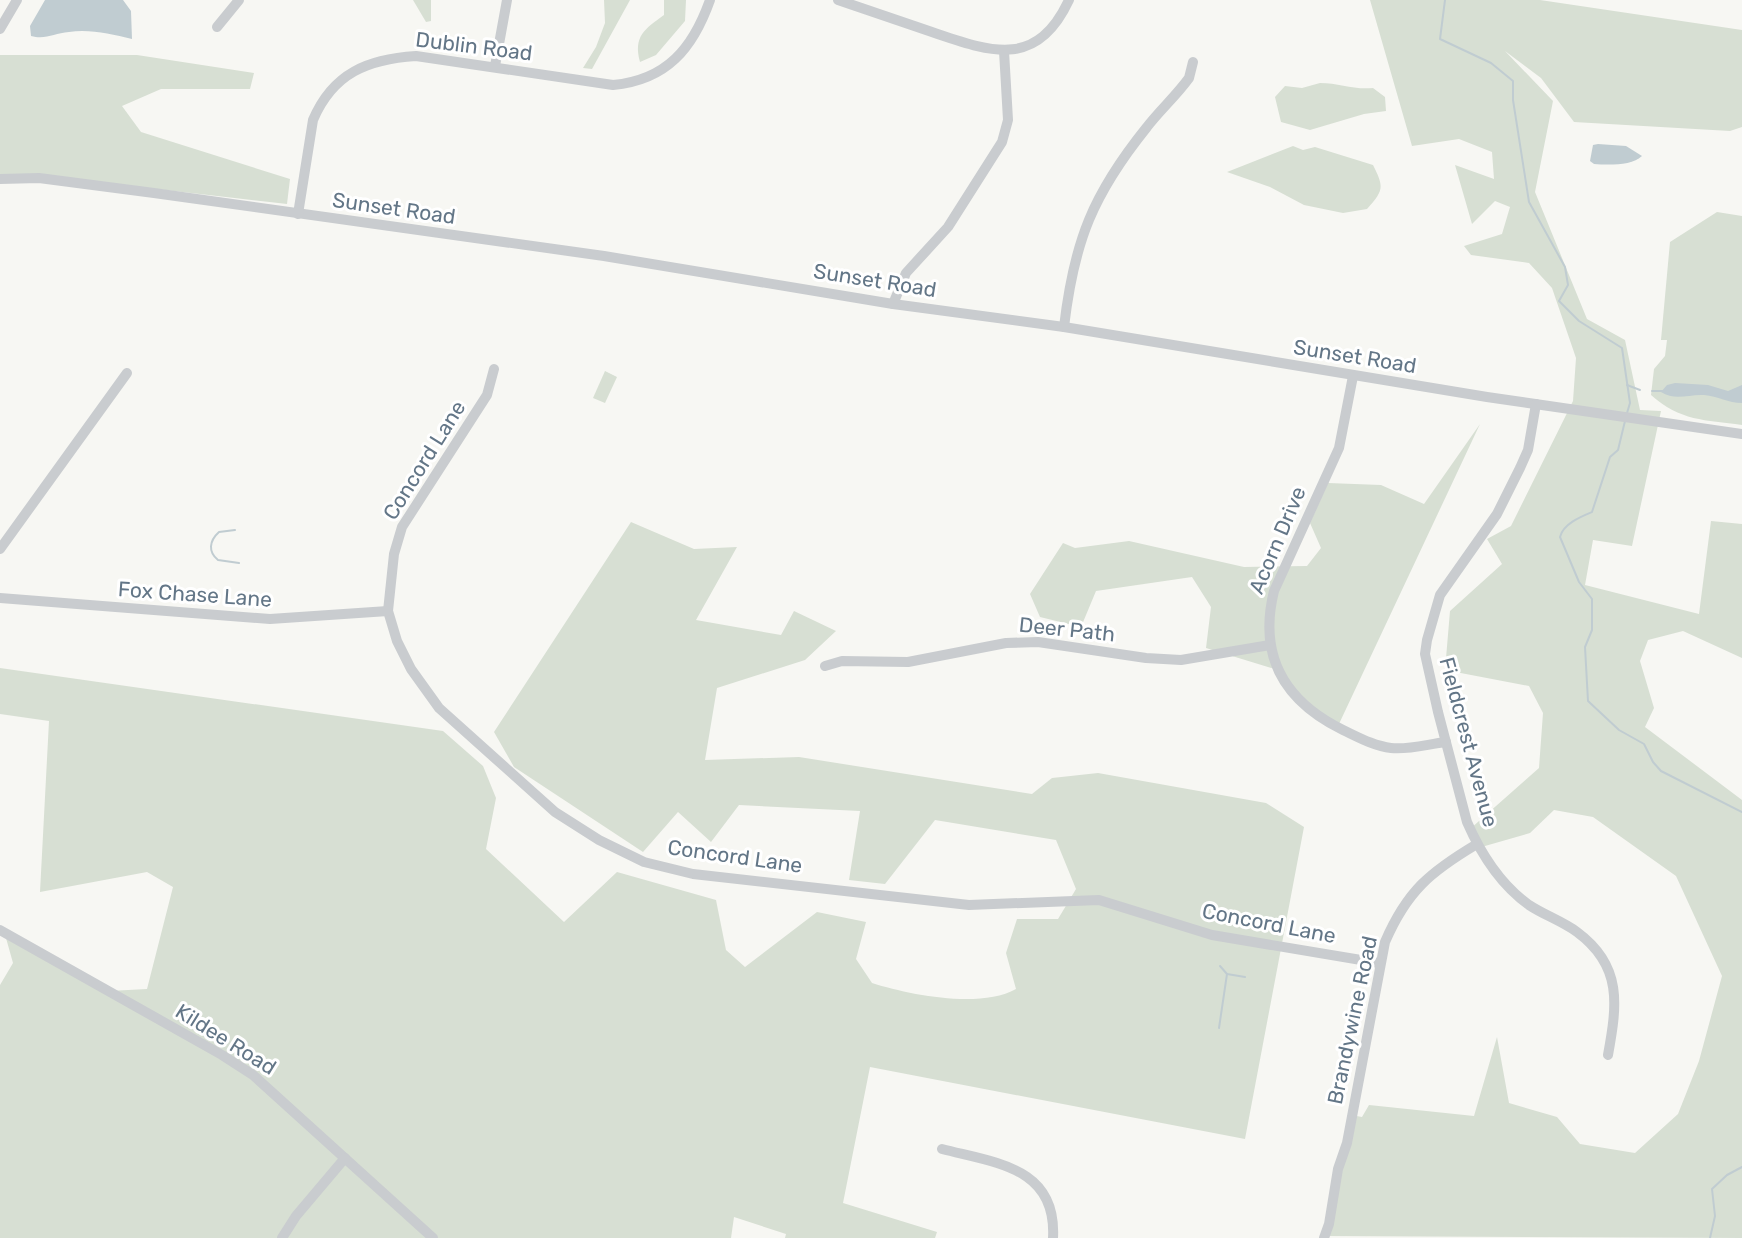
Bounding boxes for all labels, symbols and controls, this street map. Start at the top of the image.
street label: Dublin Road [414,26,534,66]
street label: Sunset Road [331,187,457,229]
street label: Sunset Road [812,258,938,302]
street label: Sunset Road [1292,334,1418,378]
street label: Concord Lane [377,396,471,524]
street label: Acorn Drive [1243,483,1311,597]
street label: Fox Chase Lane [117,576,273,612]
street label: Deer Path [1018,612,1116,646]
street label: Fieldcrest Avenue [1434,654,1504,830]
street label: Concord Lane [666,834,804,878]
street label: Concord Lane [1200,898,1338,948]
street label: Brandywine Road [1322,933,1382,1107]
street label: Kildee Road [171,998,281,1080]

